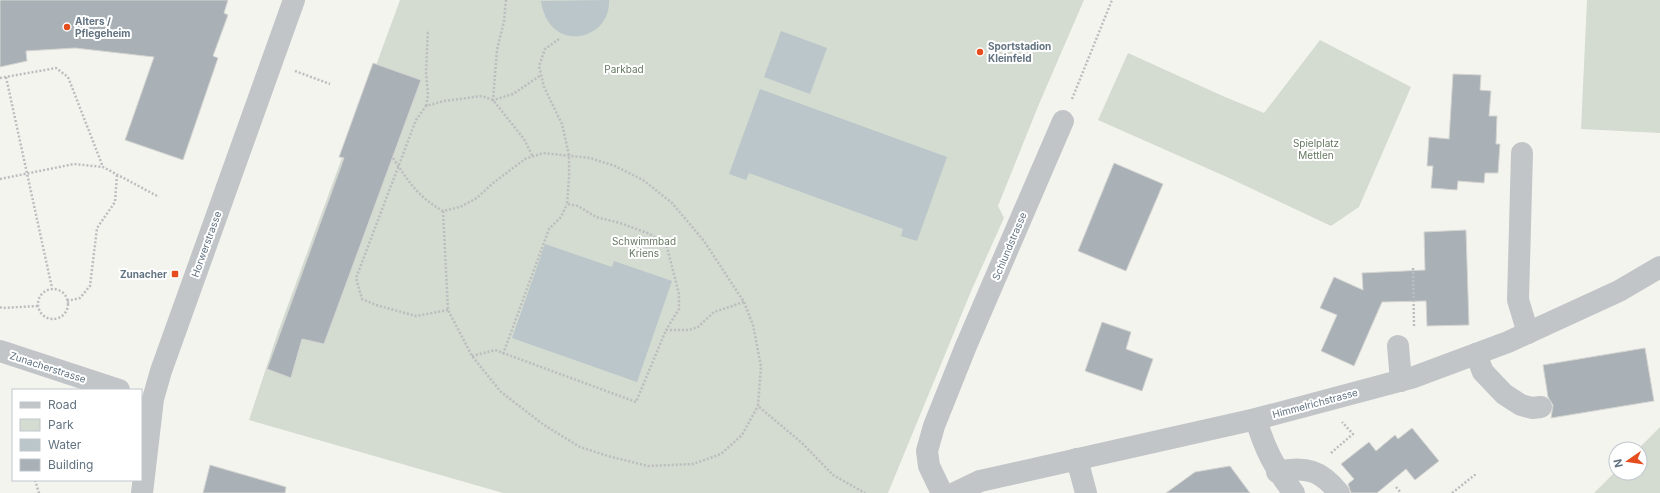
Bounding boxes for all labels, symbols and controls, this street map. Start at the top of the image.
place label: Alters / Pflegeheim [75,15,130,40]
marker: Alters / Pflegeheim [62,22,72,32]
place label: Sportstadion Kleinfeld [988,40,1051,64]
marker: Sportstadion Kleinfeld [975,47,985,57]
park label: Parkbad [604,63,644,75]
park label: Spielplatz Mettlen [1293,137,1339,161]
street label: Horwerstrasse [189,209,224,279]
street label: Schlundstrasse [989,210,1029,282]
park label: Schwimmbad Kriens [612,235,676,259]
place label: Zunacher [120,268,167,280]
marker: Zunacher [170,269,180,279]
street label: Zunacherstrasse [8,349,88,385]
street label: Himmelrichstrasse [1271,386,1359,420]
legend [12,389,142,481]
text: Road [48,397,77,412]
text: Park [48,417,74,432]
text: Water [48,437,82,452]
north arrow [1608,441,1648,481]
text: Building [48,457,93,472]
text: N [1610,458,1626,469]

